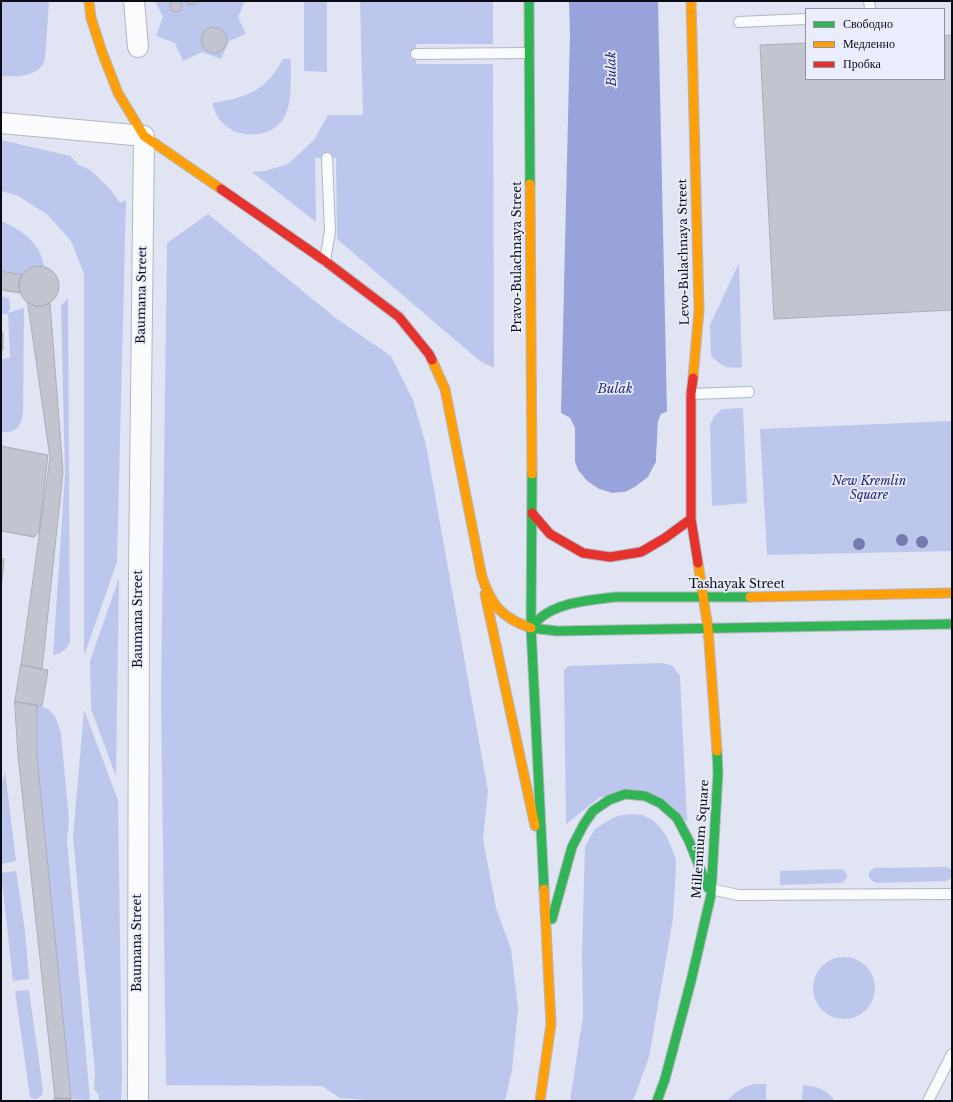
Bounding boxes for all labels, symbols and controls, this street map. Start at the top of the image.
legend [805,8,945,80]
text: Свободно [843,16,893,31]
text: Медленно [843,36,895,51]
water label: Bulak [604,51,620,87]
text: Пробка [843,56,881,71]
street label: Levo-Bulachnaya Street [676,179,692,325]
street label: Pravo-Bulachnaya Street [511,181,525,333]
street label: Baumana Street [134,246,150,344]
water label: Bulak [597,381,633,397]
park label: New Kremlin Square [832,475,906,503]
street label: Baumana Street [132,570,146,668]
street label: Tashayak Street [689,578,785,592]
street label: Millennium Square [690,779,712,899]
street label: Baumana Street [131,894,145,992]

